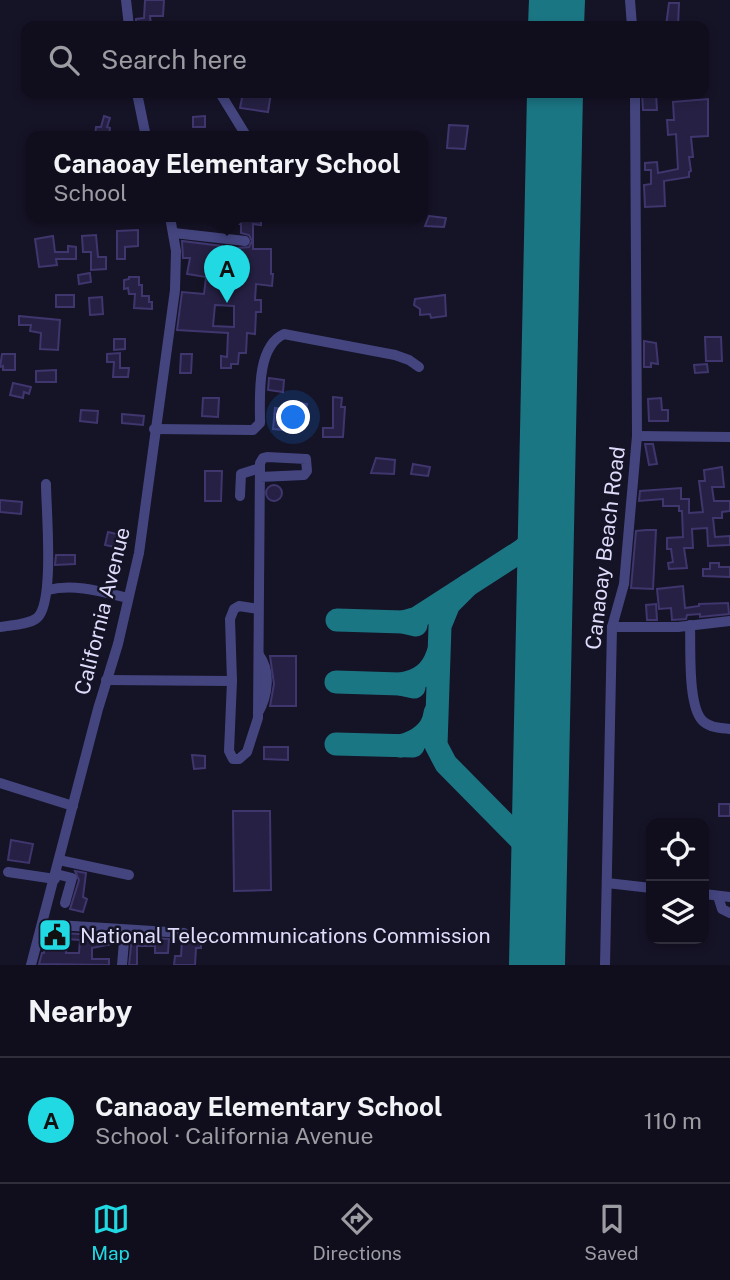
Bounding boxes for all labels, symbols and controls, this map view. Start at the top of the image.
search box [21,21,709,98]
icon: search [45,41,83,79]
text: Search here [101,44,247,75]
popup [26,131,428,222]
text: Canaoay Elementary School [53,148,401,179]
text: School [53,179,127,206]
pin: A [204,245,250,303]
your location [276,400,310,434]
street label: Canaoay Beach Road [580,445,630,651]
street label: California Avenue [69,525,135,697]
map controls [646,818,709,944]
button: locate [646,818,709,881]
button: layers [646,881,709,944]
public building icon: National Telecommunications Commission [36,916,74,954]
place label: National Telecommunications Commission [80,923,491,948]
text: Nearby [28,993,132,1029]
text: Canaoay Elementary School [95,1091,443,1122]
text: A [43,1107,59,1134]
text: 110 m [644,1107,702,1134]
text: School · California Avenue [95,1122,373,1149]
tab: Map [91,1200,130,1264]
tab: Directions [312,1200,402,1264]
tab: Saved [584,1200,639,1264]

